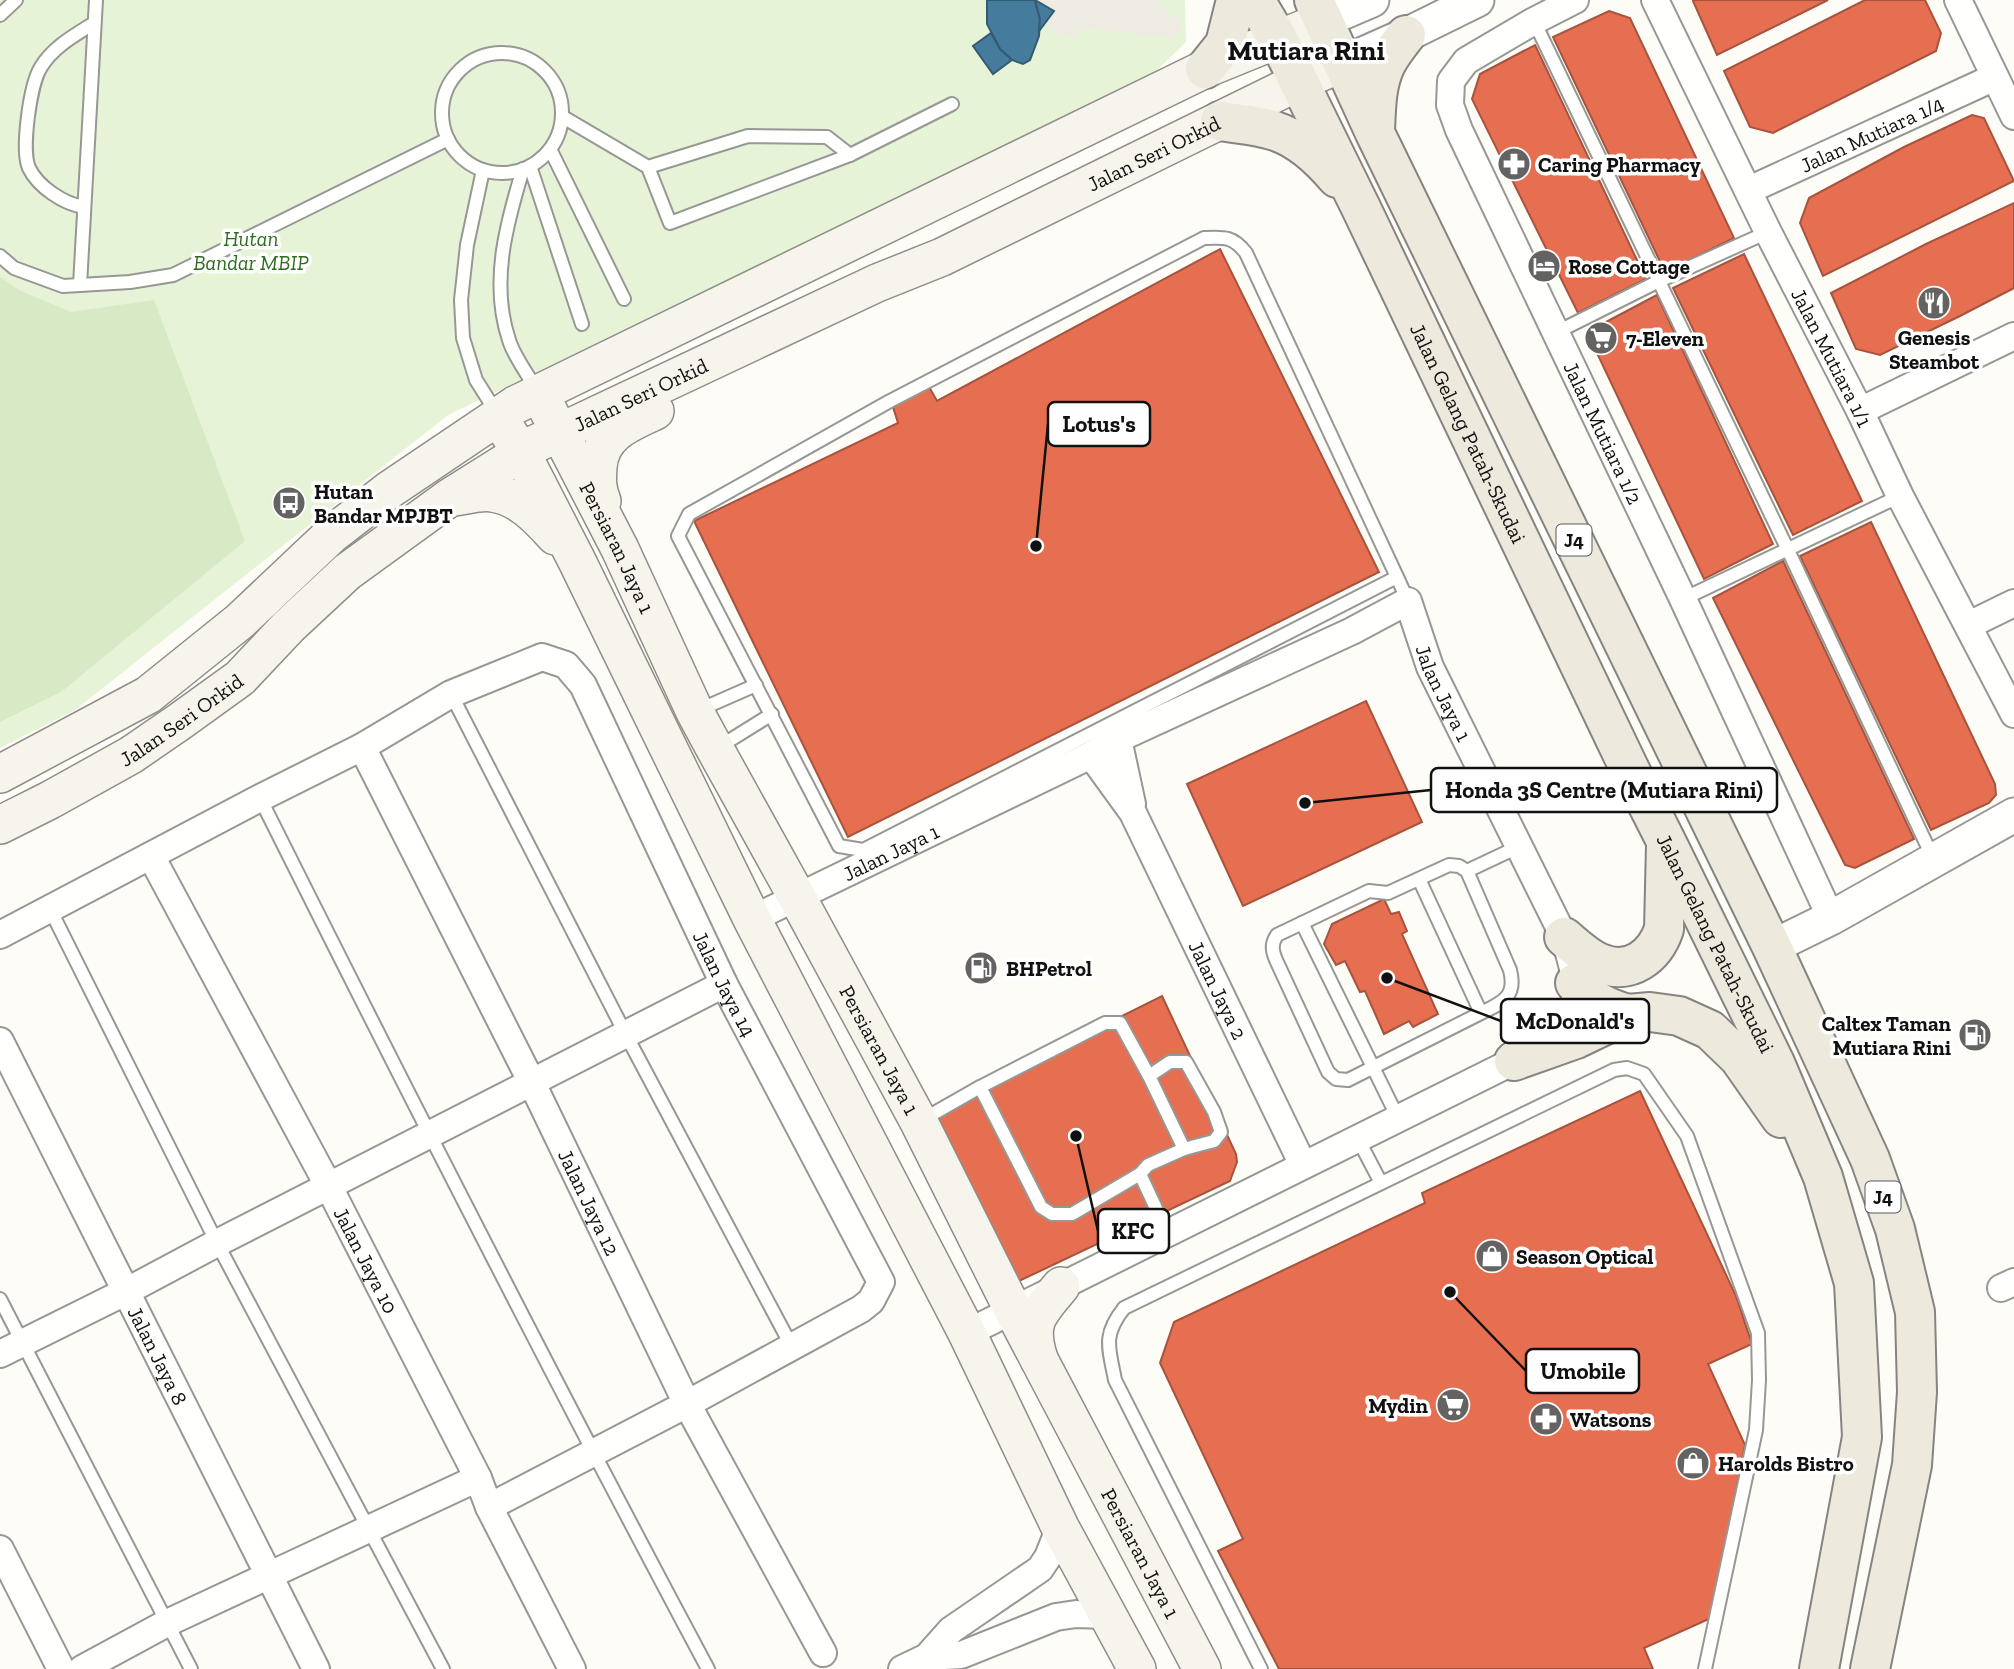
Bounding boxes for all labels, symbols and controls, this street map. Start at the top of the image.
district label: Mutiara Rini [1227,34,1385,67]
street label: Jalan Mutiara 1/4 [1796,90,1947,177]
street label: Jalan Seri Orkid [1083,110,1224,196]
pharmacy icon: Caring Pharmacy [1495,145,1533,183]
place label: Caring Pharmacy [1538,152,1701,177]
park label: Hutan Bandar MBIP [193,226,309,275]
hotel icon: Rose Cottage [1525,247,1563,285]
place label: Rose Cottage [1568,254,1690,279]
street label: Jalan Mutiara 1/1 [1786,284,1878,431]
restaurant icon: Genesis Steambot [1915,284,1953,322]
street label: Jalan Gelang Patah-Skudai [1406,319,1532,547]
supermarket icon: 7-Eleven [1582,319,1620,357]
place label: Genesis Steambot [1889,325,1980,374]
place label: 7-Eleven [1626,326,1705,351]
street label: Jalan Seri Orkid [570,352,712,436]
street label: Jalan Mutiara 1/2 [1559,357,1648,508]
callout: Lotus's [1048,402,1150,446]
text: Lotus's [1062,410,1136,438]
street label: Persiaran Jaya 1 [575,477,660,617]
place label: Hutan Bandar MPJBT [314,479,453,528]
bus stop icon: Hutan Bandar MPJBT [270,484,308,522]
road number: J4 [1556,524,1592,555]
street label: Jalan Jaya 1 [1411,642,1477,745]
street label: Jalan Seri Orkid [115,667,248,771]
callout: Honda 3S Centre (Mutiara Rini) [1431,768,1777,812]
text: Honda 3S Centre (Mutiara Rini) [1445,776,1763,804]
street label: Jalan Jaya 1 [838,818,943,886]
street label: Jalan Gelang Patah-Skudai [1652,830,1780,1057]
street label: Jalan Jaya 14 [688,927,762,1041]
street label: Jalan Jaya 2 [1184,936,1253,1043]
fuel station icon: BHPetrol [962,949,1000,987]
place label: BHPetrol [1006,956,1092,981]
street label: Persiaran Jaya 1 [835,981,925,1119]
callout: McDonald's [1501,999,1649,1043]
text: McDonald's [1515,1007,1635,1035]
place label: Caltex Taman Mutiara Rini [1822,1011,1952,1060]
fuel station icon: Caltex Taman Mutiara Rini [1956,1016,1994,1054]
street label: Jalan Jaya 12 [553,1145,626,1259]
road number: J4 [1866,1182,1900,1212]
street label: Jalan Jaya 10 [329,1203,404,1317]
callout: KFC [1098,1209,1169,1253]
text: KFC [1111,1217,1155,1245]
shop icon: Season Optical [1473,1237,1511,1275]
place label: Season Optical [1516,1244,1654,1269]
street label: Jalan Jaya 8 [123,1302,193,1409]
callout: Umobile [1526,1349,1639,1393]
text: Umobile [1540,1357,1626,1385]
supermarket icon: Mydin [1434,1386,1472,1424]
place label: Mydin [1368,1393,1429,1418]
pharmacy icon: Watsons [1527,1400,1565,1438]
place label: Watsons [1570,1407,1652,1432]
shop icon: Harolds Bistro [1674,1444,1712,1482]
place label: Harolds Bistro [1718,1451,1854,1476]
street label: Persiaran Jaya 1 [1096,1484,1185,1622]

